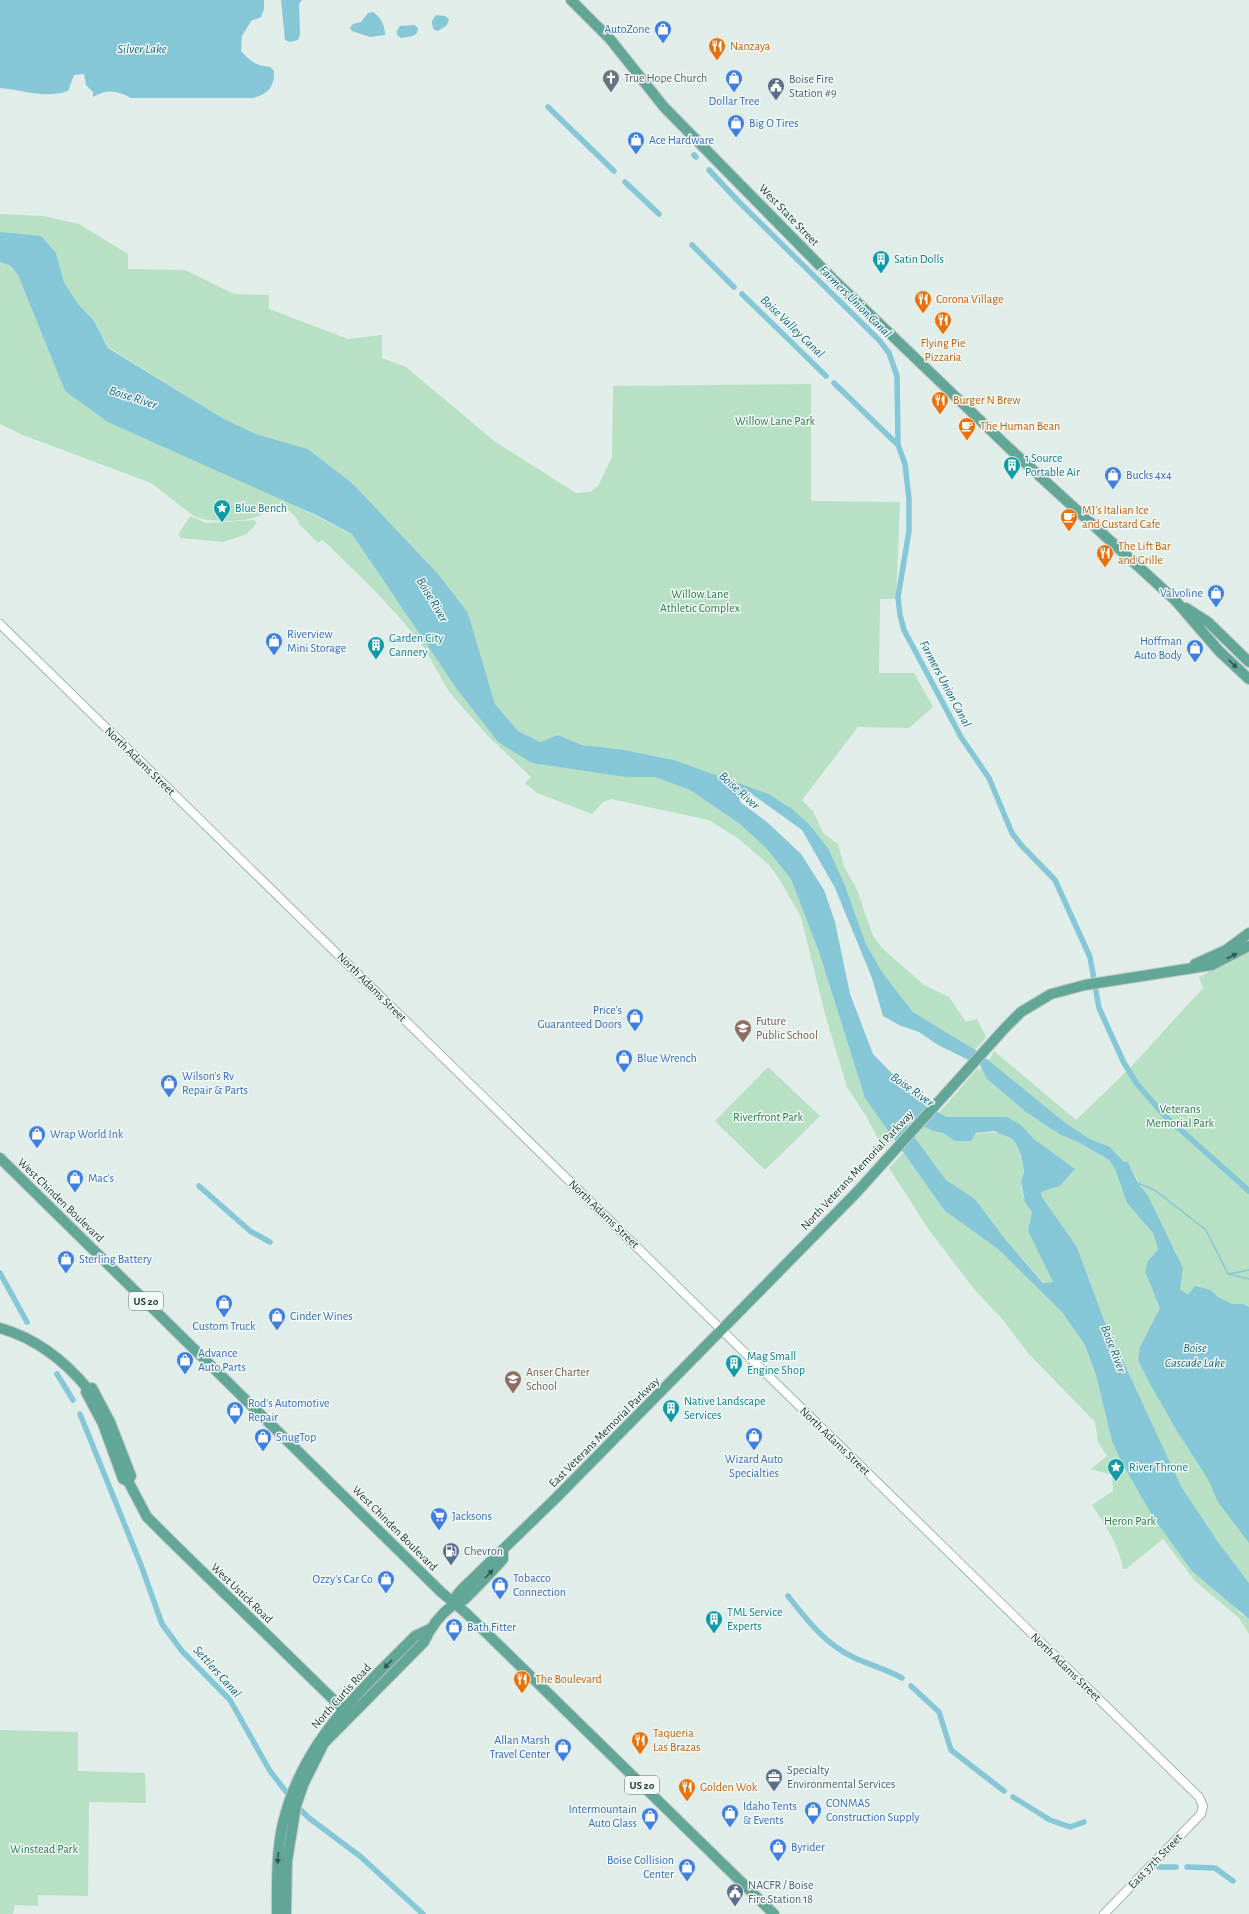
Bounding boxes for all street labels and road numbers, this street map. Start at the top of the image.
street label: West State Street [757,182,821,248]
street label: North Adams Street [103,725,177,797]
street label: North Adams Street [335,950,409,1024]
street label: North Veterans Memorial Parkway [798,1108,916,1233]
street label: West Chinden Boulevard [16,1156,106,1244]
street label: North Adams Street [567,1178,641,1250]
road number: US 20 [129,1292,163,1310]
street label: East Veterans Memorial Parkway [547,1375,662,1490]
street label: North Adams Street [798,1405,872,1477]
street label: West Chinden Boulevard [350,1483,440,1573]
street label: West Ustick Road [209,1561,275,1625]
street label: North Adams Street [1029,1631,1103,1703]
street label: North Curtis Road [309,1661,373,1731]
road number: US 20 [625,1776,659,1794]
street label: East 37th Street [1126,1831,1184,1891]

